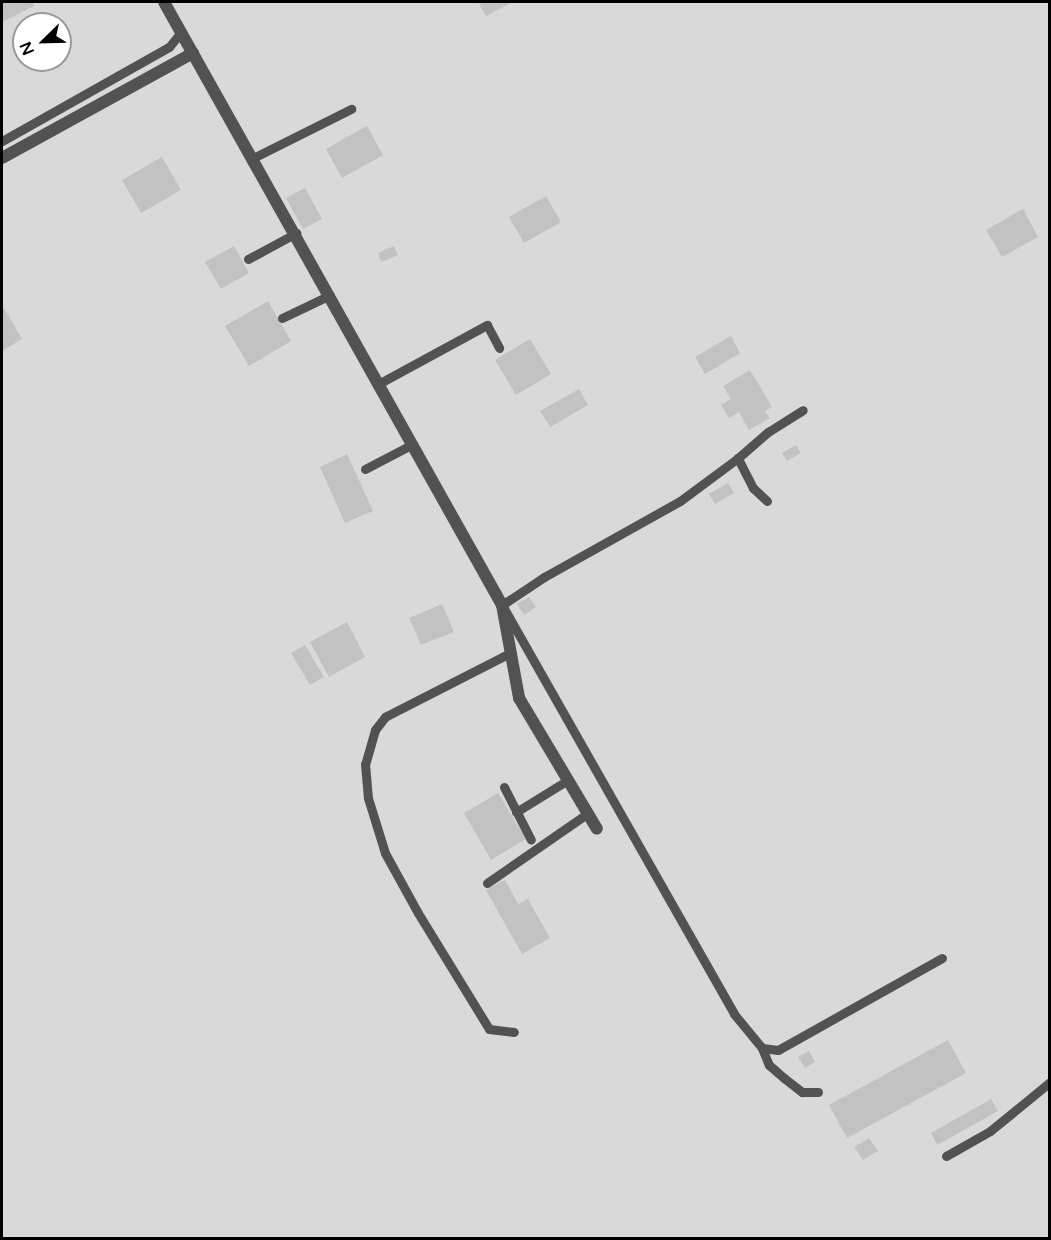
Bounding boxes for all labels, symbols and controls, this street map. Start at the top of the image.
north arrow [12,12,72,72]
text: N [16,38,39,58]

